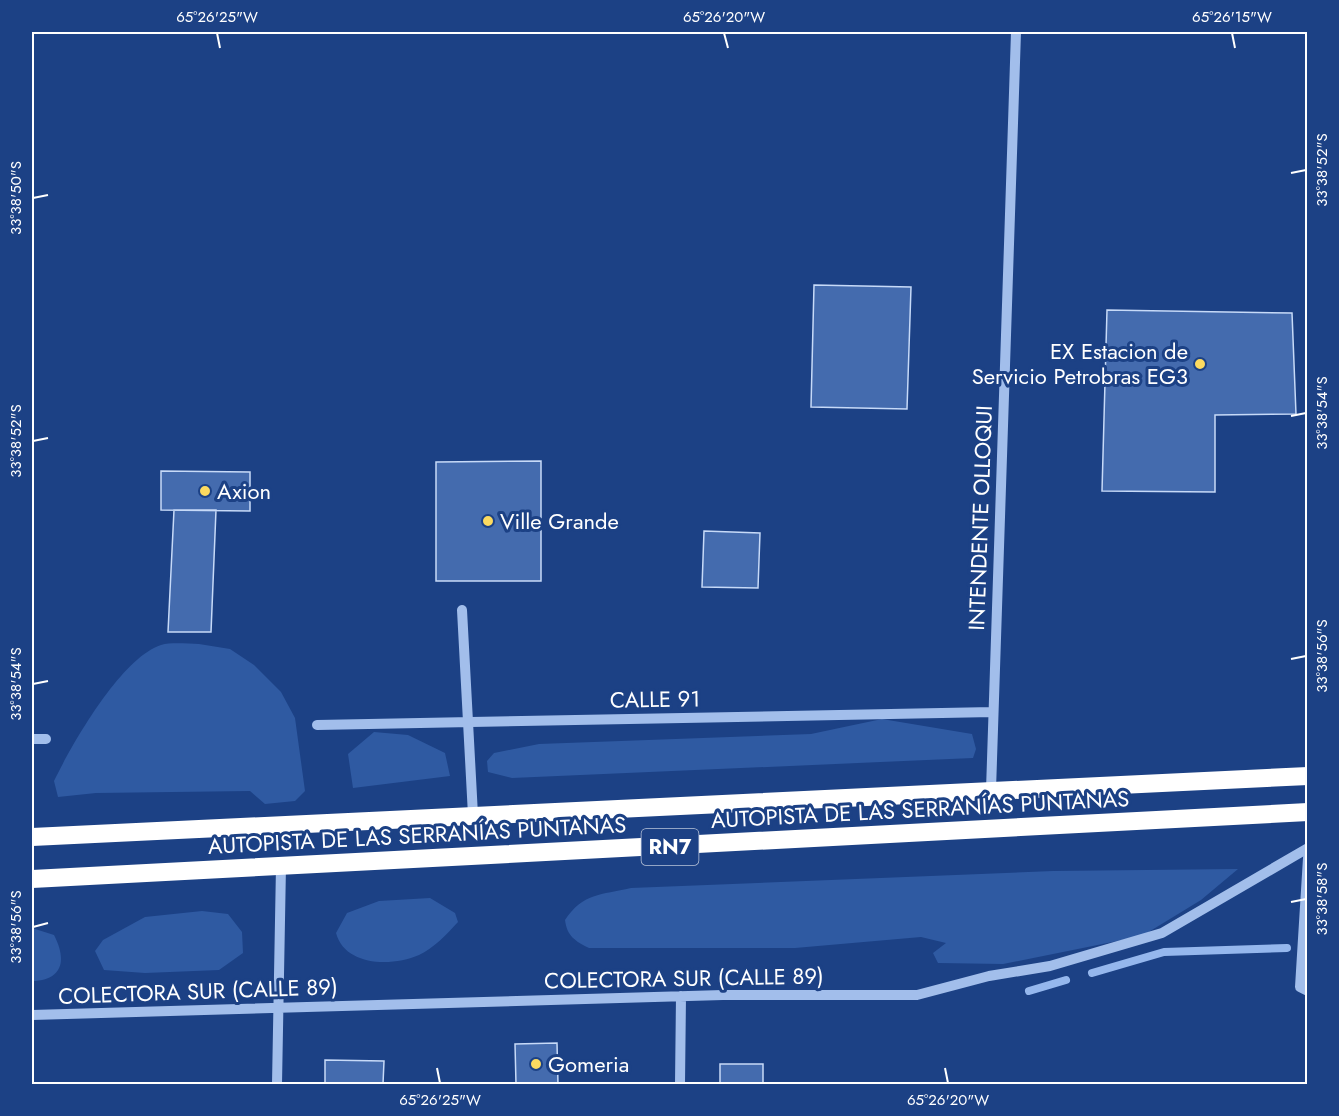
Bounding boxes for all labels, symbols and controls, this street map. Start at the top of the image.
text: 65°26'25"W [176,6,258,28]
text: 65°26'20"W [683,6,765,28]
text: 65°26'15"W [1192,6,1272,28]
text: 33°38'52"S [1311,133,1333,207]
text: 33°38'50"S [5,161,27,235]
place label: EX Estacion de Servicio Petrobras EG3 [972,335,1188,392]
marker: EX Estacion de Servicio Petrobras EG3 [1193,357,1207,371]
text: 33°38'54"S [1311,376,1333,450]
text: 33°38'52"S [5,404,27,478]
street label: INTENDENTE OLLOQUI [960,405,1000,631]
place label: Axion [217,475,271,507]
marker: Axion [198,484,212,498]
place label: Ville Grande [500,505,619,537]
marker: Ville Grande [481,514,495,528]
text: 33°38'56"S [1311,619,1333,693]
text: 33°38'54"S [5,647,27,721]
street label: CALLE 91 [610,682,700,716]
street label: AUTOPISTA DE LAS SERRANÍAS PUNTANAS [710,782,1130,836]
street label: AUTOPISTA DE LAS SERRANÍAS PUNTANAS [207,808,627,862]
road number: RN7 [642,829,698,865]
text: 33°38'58"S [1311,862,1333,936]
text: 33°38'56"S [5,890,27,964]
street label: COLECTORA SUR (CALLE 89) [544,960,824,996]
street label: COLECTORA SUR (CALLE 89) [58,970,338,1012]
place label: Gomeria [548,1048,629,1080]
marker: Gomeria [529,1057,543,1071]
text: 65°26'25"W [399,1089,481,1111]
text: 65°26'20"W [907,1089,989,1111]

